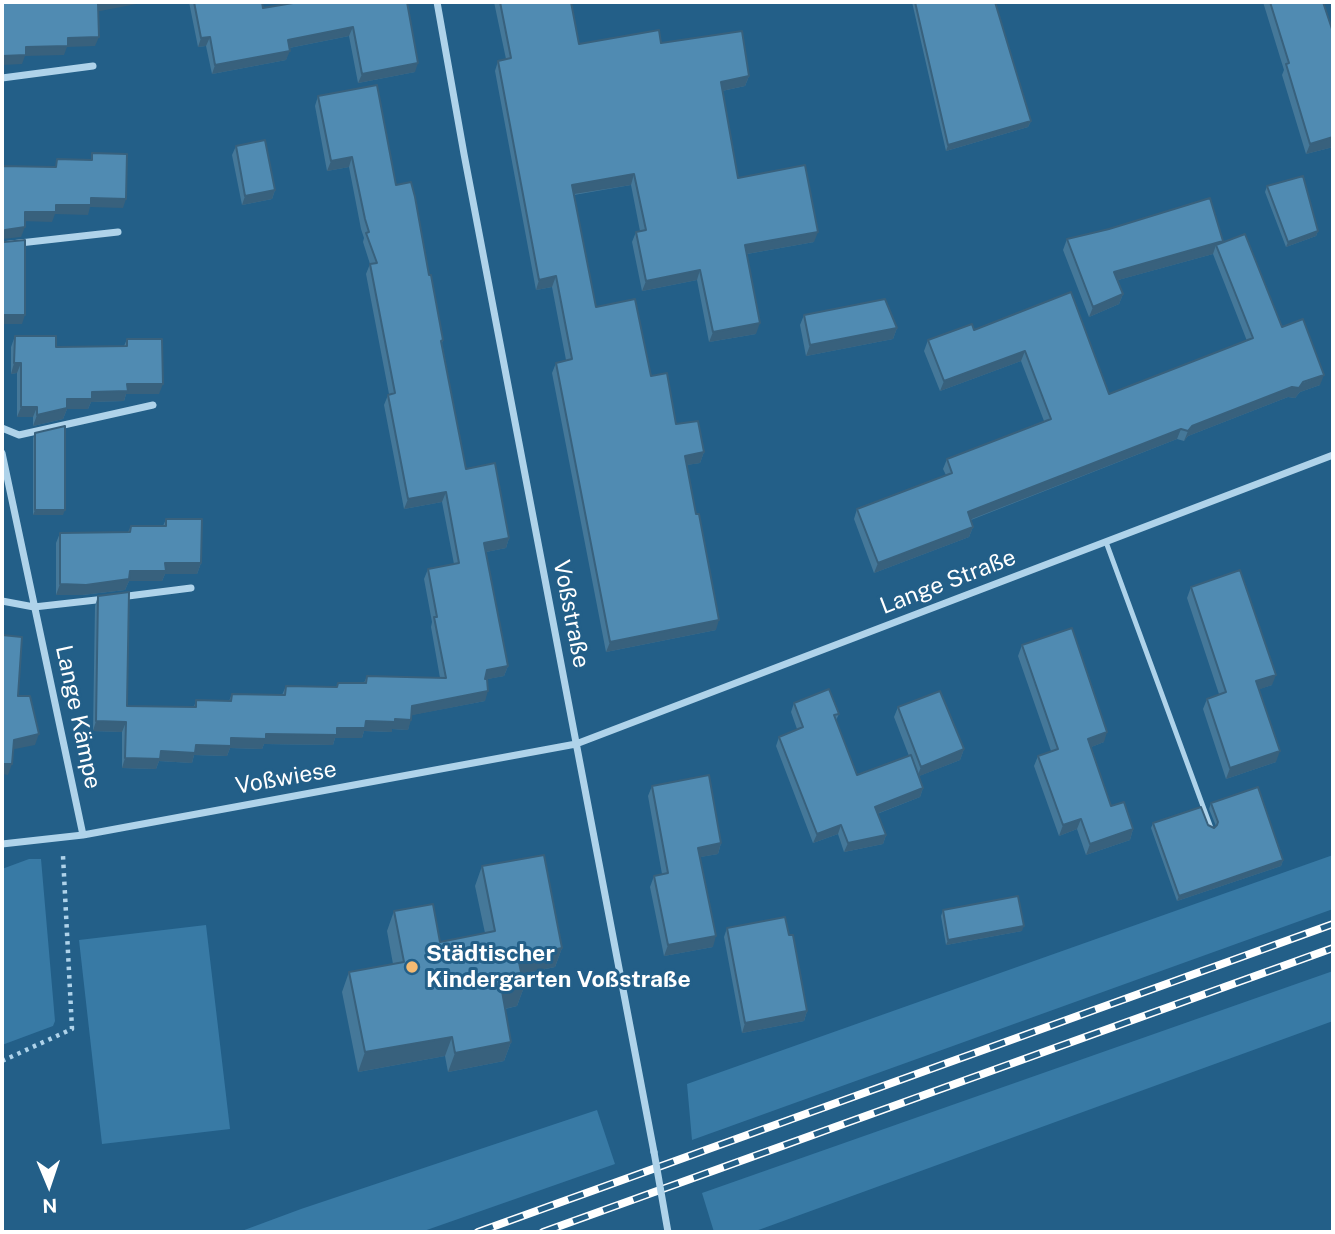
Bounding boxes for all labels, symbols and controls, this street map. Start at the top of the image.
street label: Lange Straße [876,543,1020,621]
street label: Voßstraße [547,558,595,670]
street label: Lange Kämpe [49,643,107,791]
street label: Voßwiese [233,756,339,800]
place label: Städtischer Kindergarten Voßstraße [426,940,691,994]
marker: Städtischer Kindergarten Voßstraße [404,959,420,975]
north arrow [14,1150,84,1220]
text: N [42,1195,58,1217]

